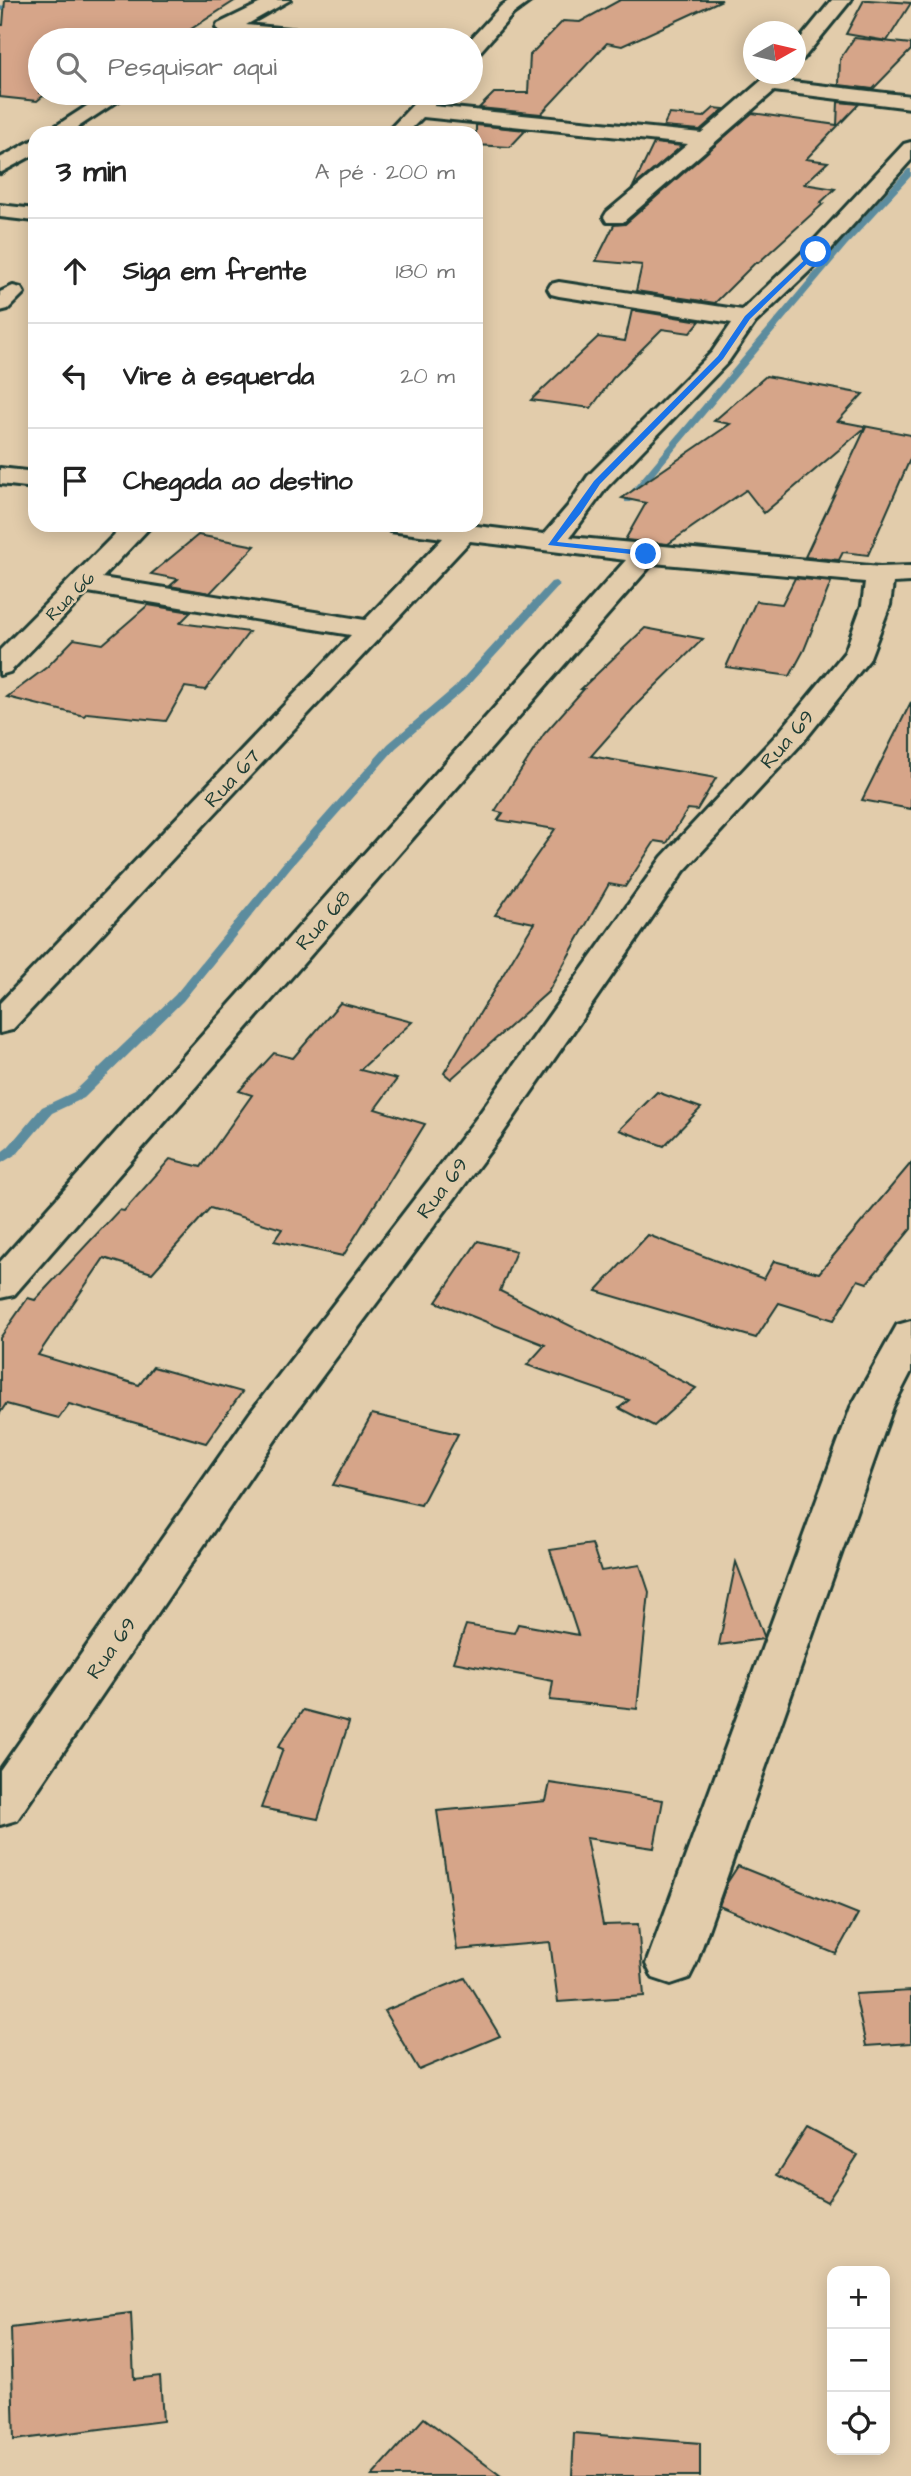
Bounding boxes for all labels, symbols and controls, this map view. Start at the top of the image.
north arrow [743,21,806,84]
search box [28,28,483,105]
icon: search [52,48,90,86]
text: Pesquisar aqui [108,49,277,85]
text: 3 min [56,151,126,193]
text: A pé · 200 m [315,156,455,188]
route start [800,236,831,267]
icon: ahead [56,252,94,290]
text: Siga em frente [123,253,307,289]
text: 180 m [396,255,455,287]
icon: left [56,357,94,395]
text: Vire à esquerda [123,358,314,394]
text: 20 m [400,360,455,392]
icon: arrive [56,462,94,500]
text: Chegada ao destino [123,463,353,499]
route end [630,538,661,569]
street label: Rua 66 [40,566,101,627]
street label: Rua 69 [754,703,821,775]
street label: Rua 67 [198,743,267,814]
street label: Rua 68 [289,884,358,957]
street label: Rua 69 [410,1152,475,1225]
street label: Rua 69 [79,1611,143,1685]
map controls [827,2266,890,2455]
button: + [827,2266,890,2329]
button: − [827,2329,890,2392]
button: locate [827,2392,890,2455]

